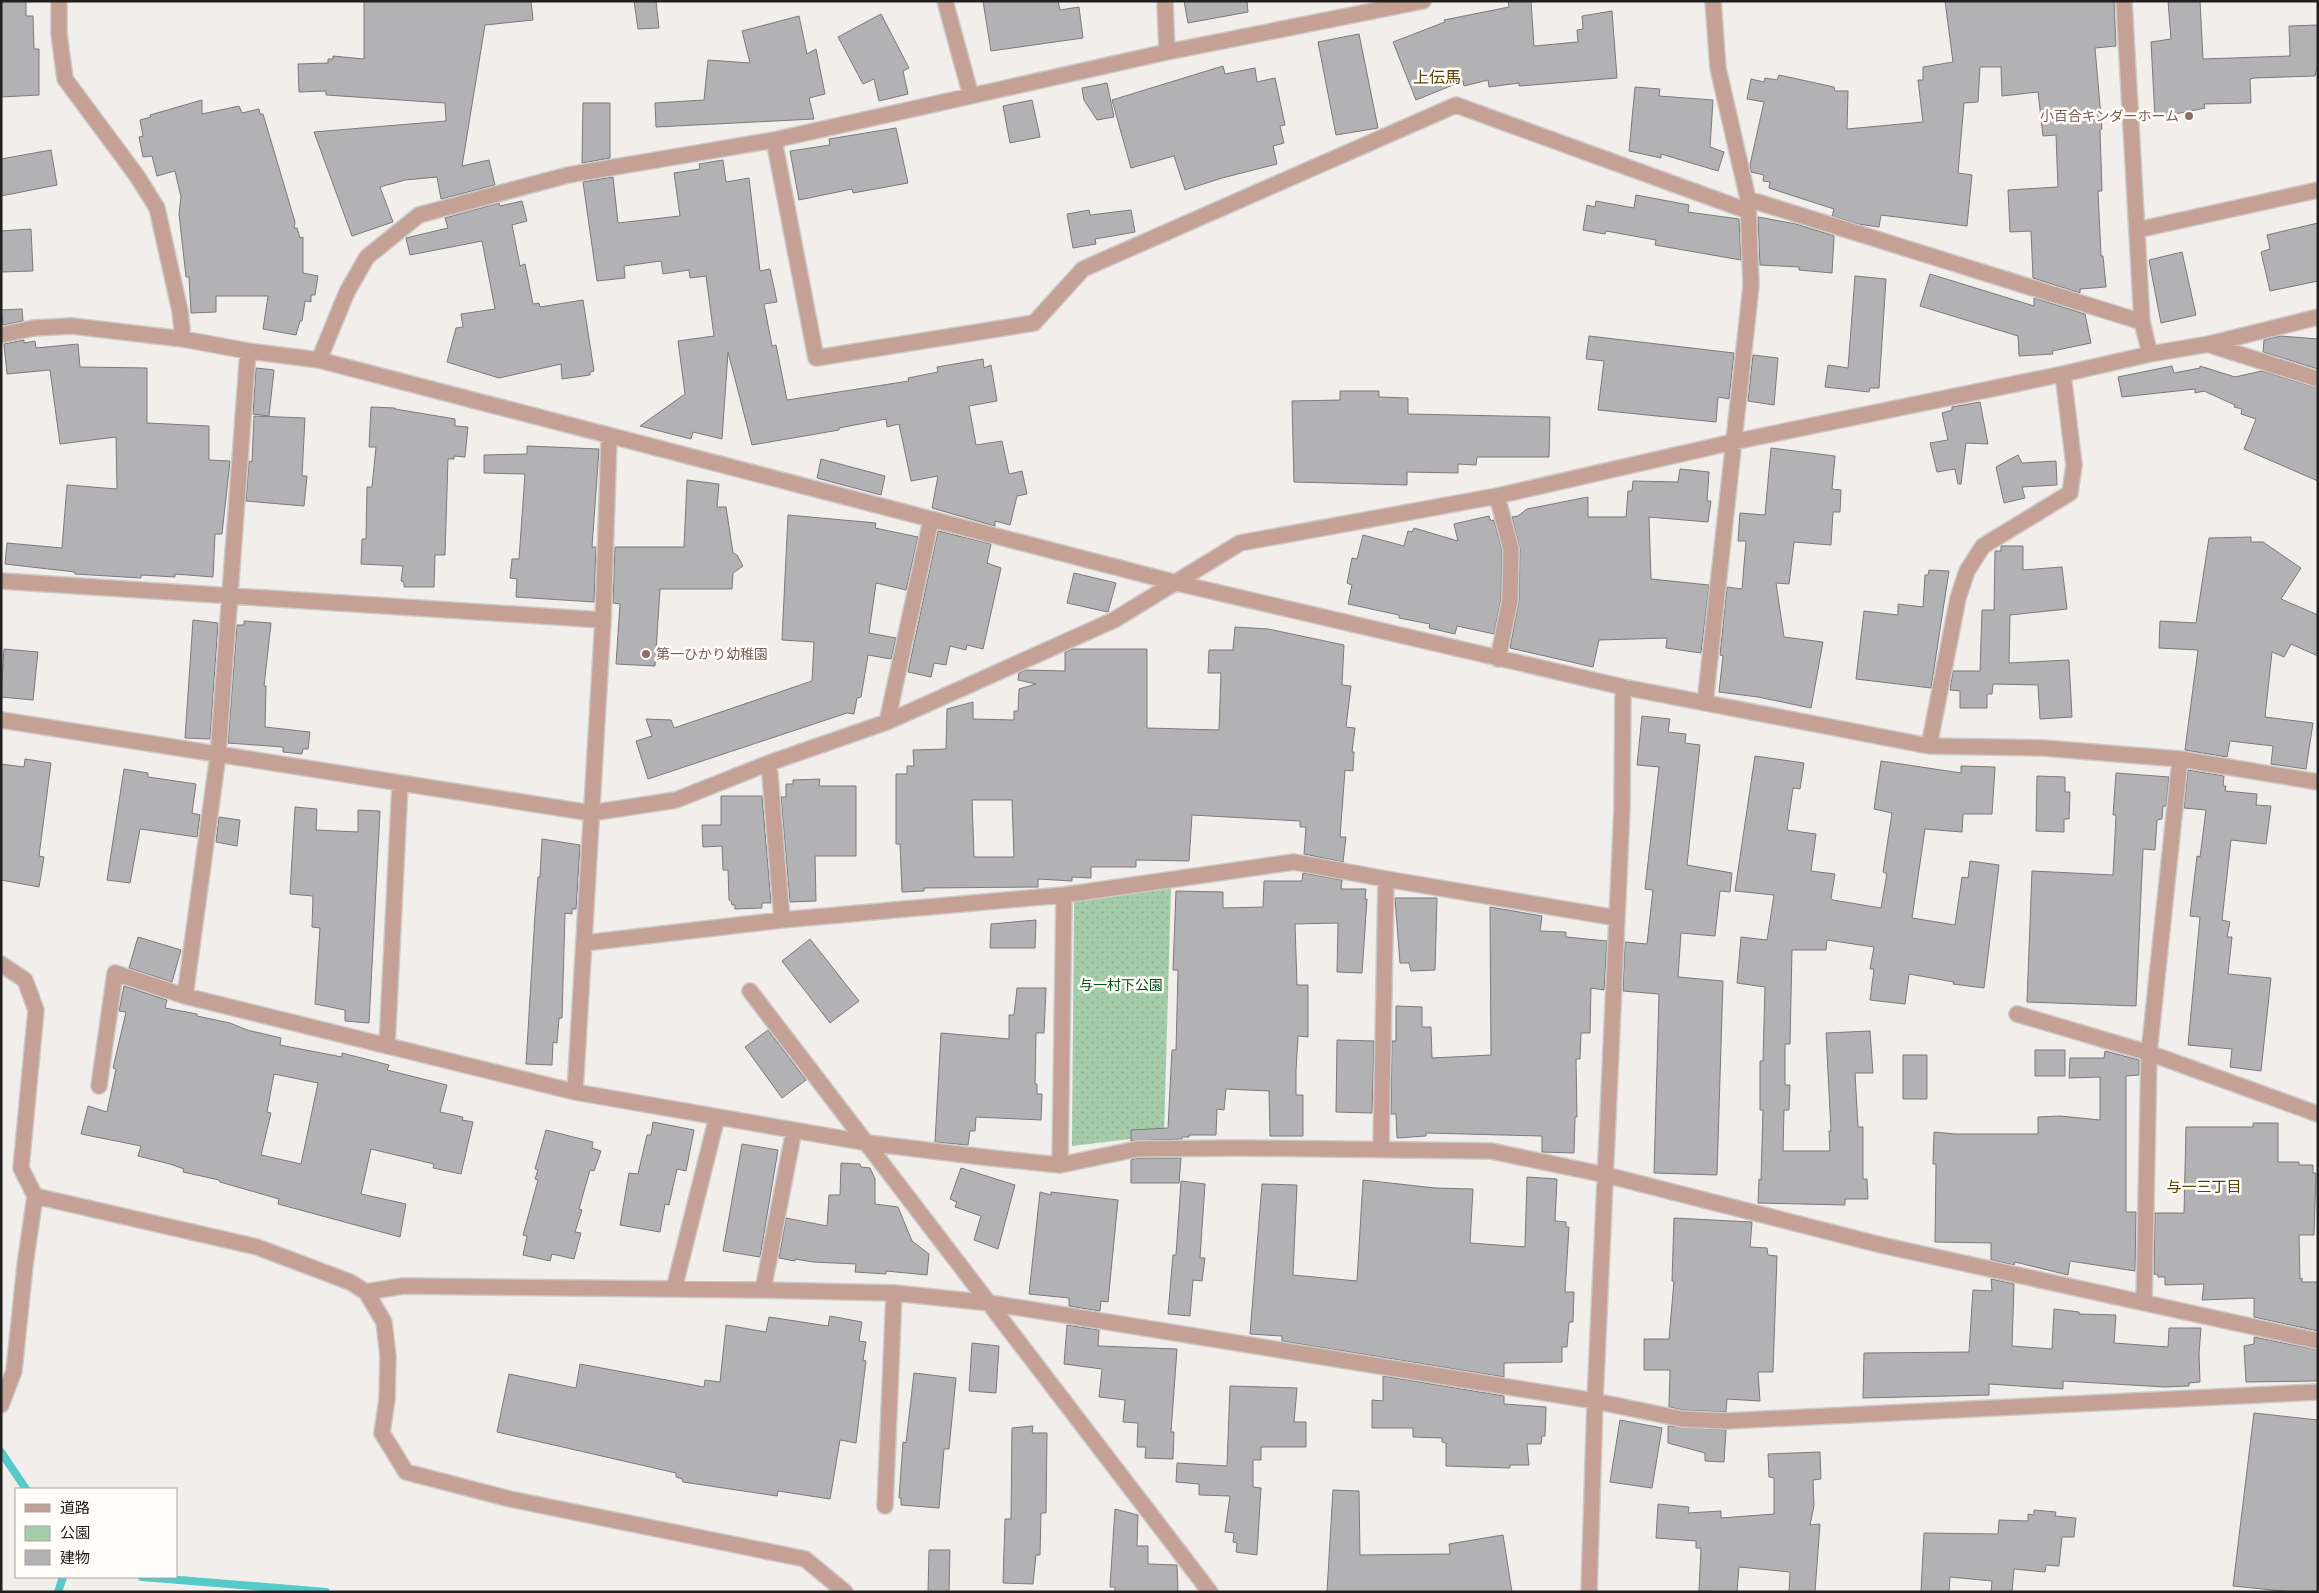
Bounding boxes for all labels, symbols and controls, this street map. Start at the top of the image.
district label: 上伝馬 [1413,69,1461,86]
place label: 小百合キンダーホーム [2040,108,2179,124]
marker: 小百合キンダーホーム [2183,110,2195,122]
place label: 第一ひかり幼稚園 [656,646,768,662]
marker: 第一ひかり幼稚園 [640,648,652,660]
park label: 与一村下公園 [1079,977,1163,993]
district label: 与一三丁目 [2166,1178,2242,1195]
legend [15,1488,178,1578]
text: 道路 [60,1499,90,1516]
text: 公園 [60,1524,90,1541]
text: 建物 [60,1549,90,1566]

